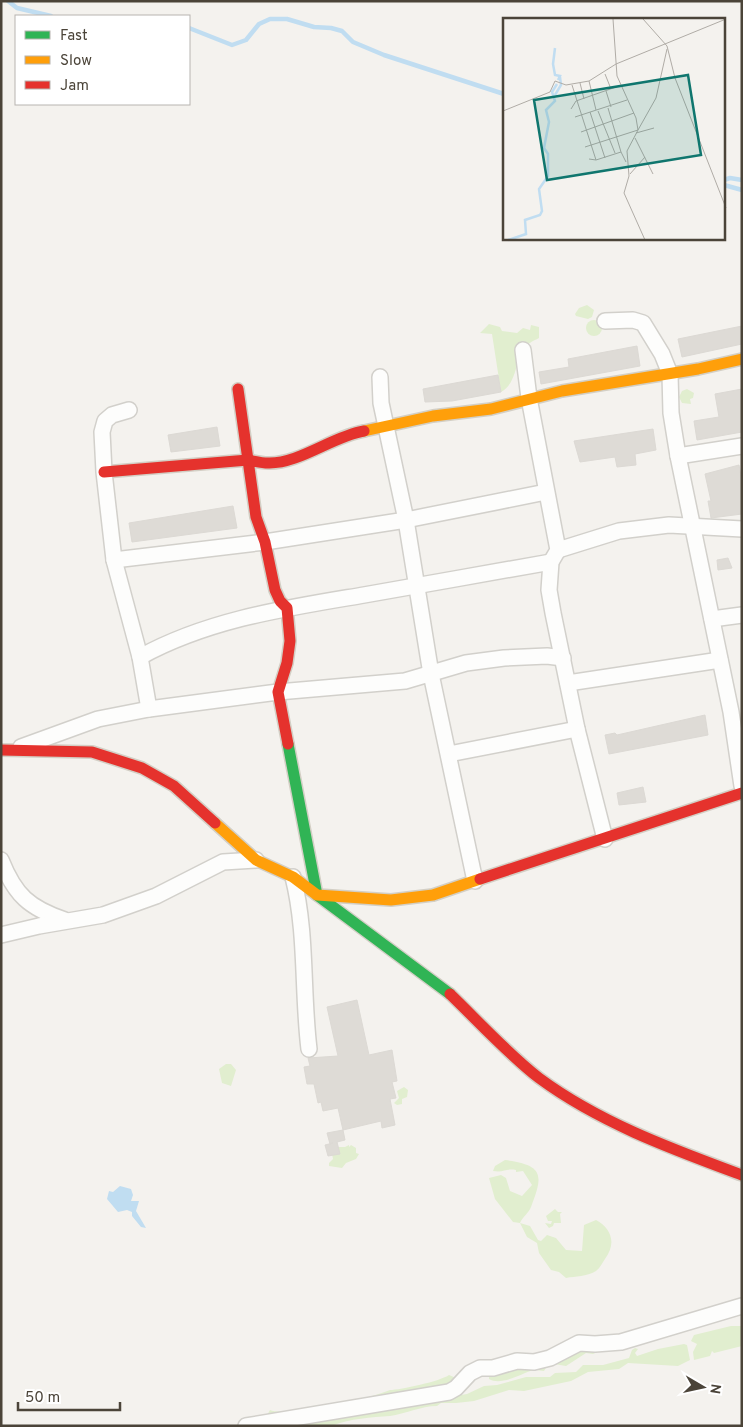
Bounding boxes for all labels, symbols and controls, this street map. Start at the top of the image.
legend [15,15,190,105]
inset map [503,18,726,240]
text: Fast [60,27,88,46]
text: Slow [60,52,92,71]
text: Jam [60,77,89,96]
north arrow [678,1362,728,1412]
scale bar [18,1380,120,1412]
text: N [705,1382,724,1395]
text: 50 m [25,1389,60,1408]

